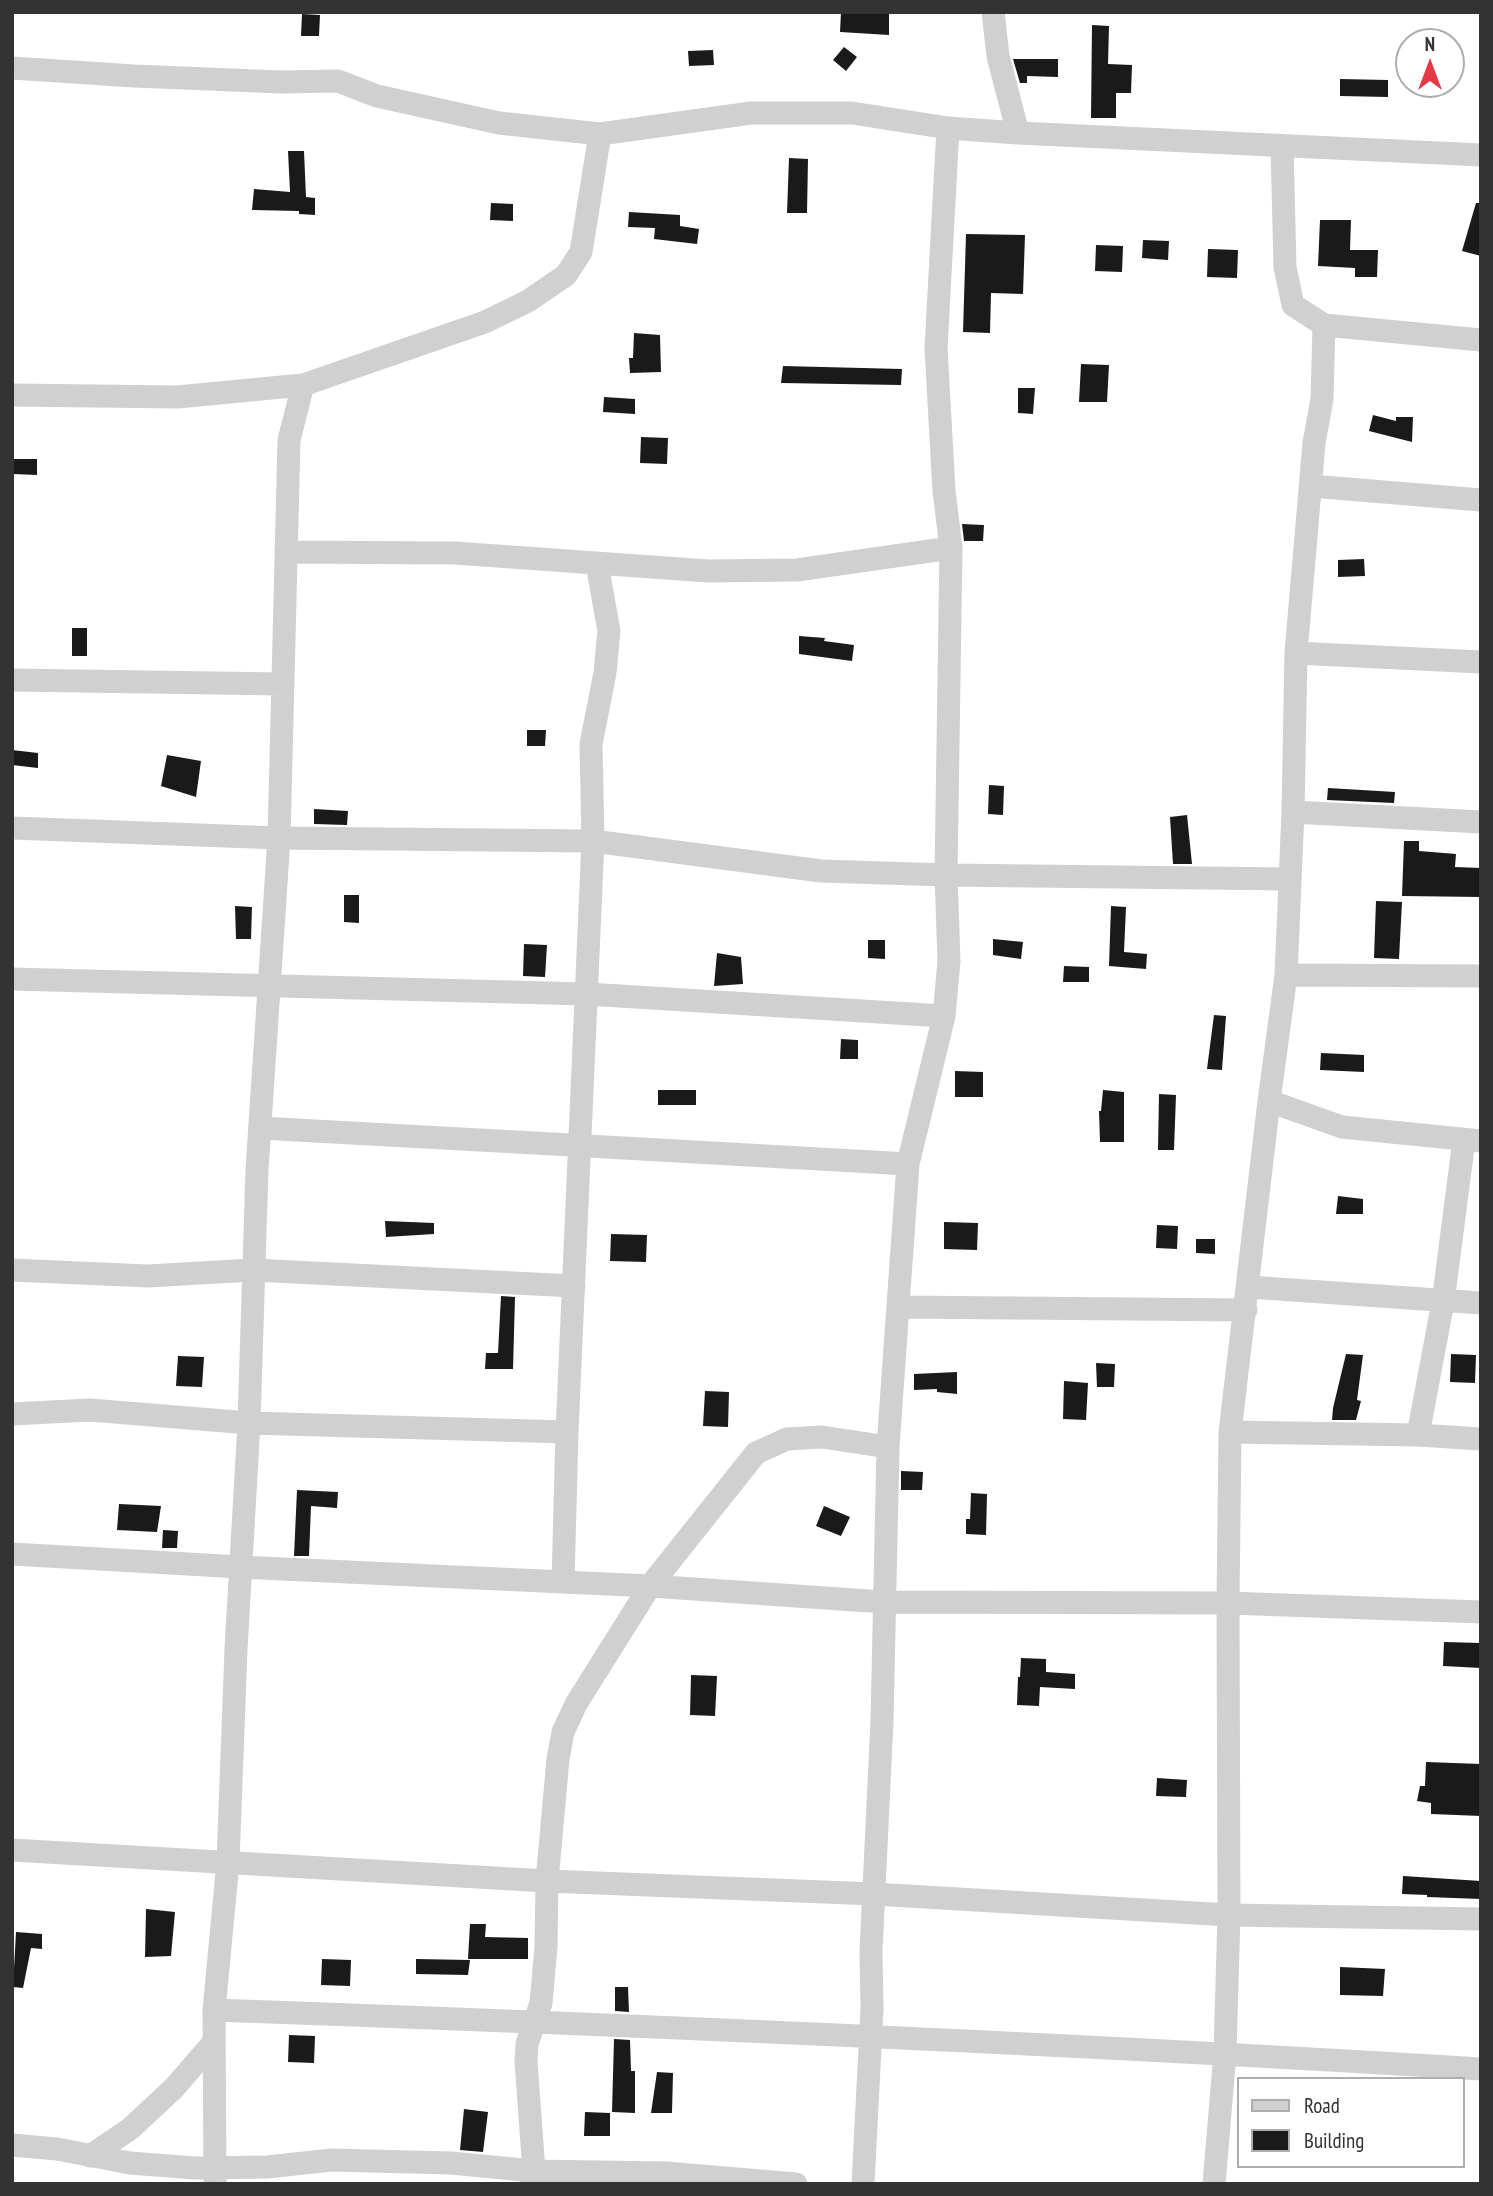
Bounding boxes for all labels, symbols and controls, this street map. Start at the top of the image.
north arrow [1395,28,1465,98]
text: N [1425,32,1435,56]
legend [1238,2077,1465,2168]
text: Road [1304,2092,1340,2119]
text: Building [1304,2127,1364,2154]

